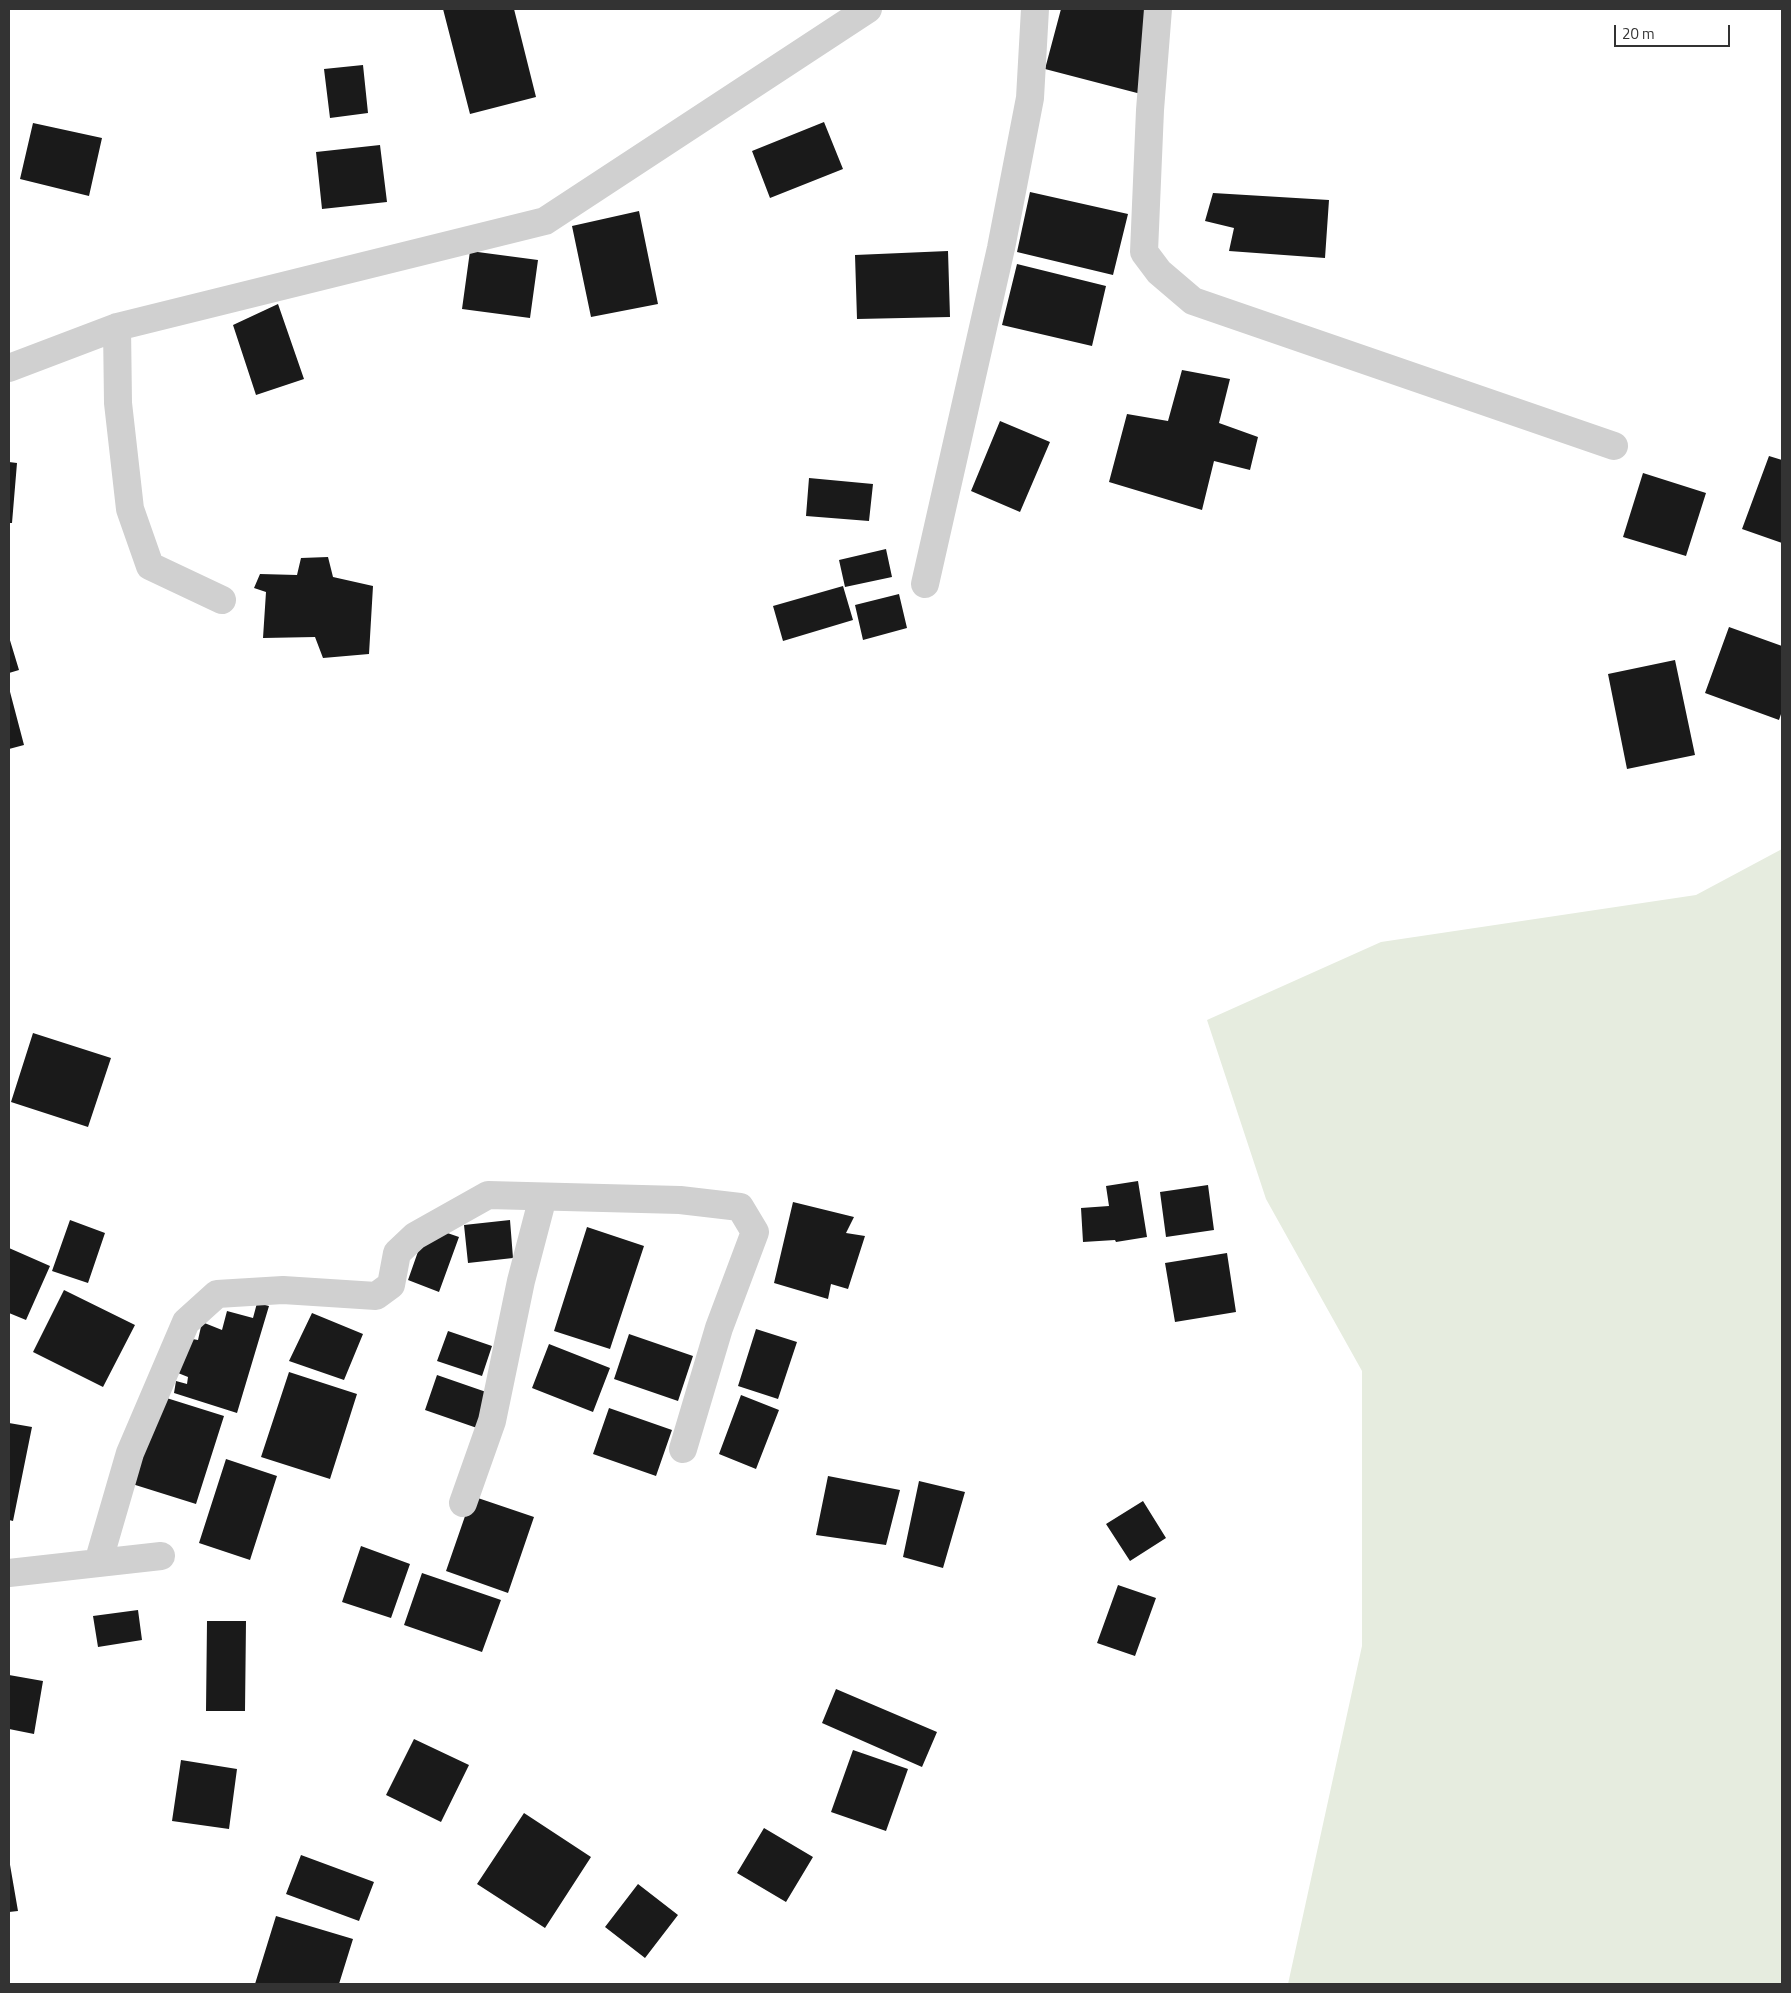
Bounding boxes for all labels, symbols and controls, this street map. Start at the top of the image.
scale bar [1616,15,1732,47]
text: 20 m [1622,22,1655,45]

